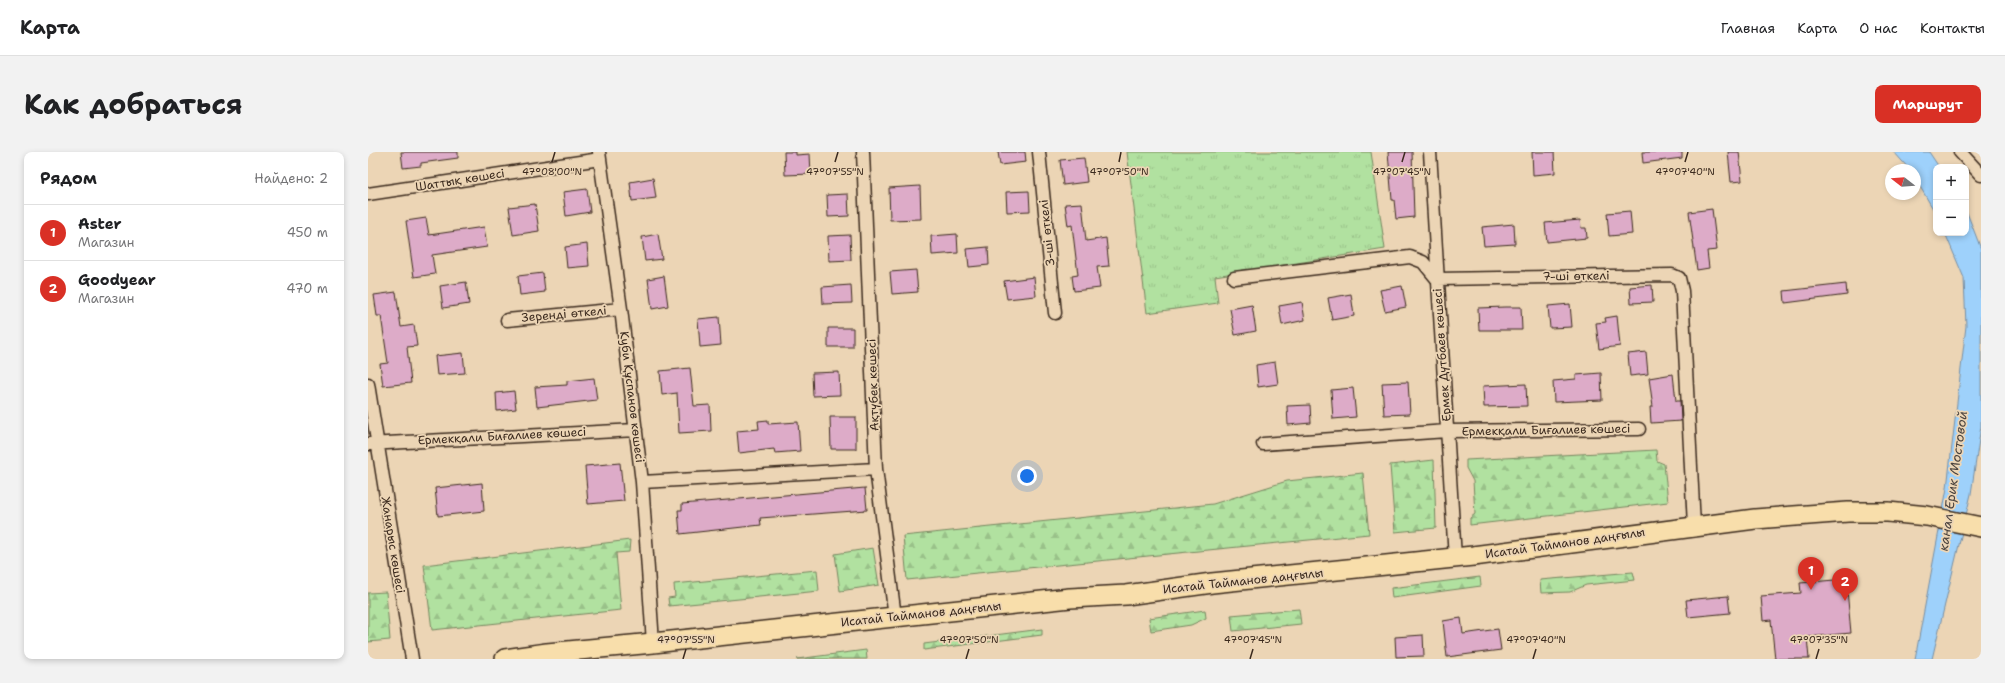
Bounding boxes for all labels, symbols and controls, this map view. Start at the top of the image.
text: Карта [20,15,80,40]
text: Главная [1721,19,1775,37]
text: Карта [1797,19,1837,37]
text: О нас [1859,19,1898,37]
text: Контакты [1920,19,1985,37]
text: Как добраться [24,85,243,123]
button: Маршрут [1875,85,1981,123]
north arrow [1885,164,1921,200]
map controls [1933,164,1969,236]
button: + [1933,164,1969,200]
street label: Шаттық көшесі [414,165,506,195]
text: 47°08'00"N [522,165,582,178]
text: 47°07'55"N [806,165,864,178]
text: 47°07'50"N [1089,165,1149,178]
text: 47°07'45"N [1373,165,1431,178]
text: 47°07'40"N [1655,165,1715,178]
text: Рядом [40,167,97,189]
text: Найдено: 2 [254,170,328,187]
street label: 3-шi өткелi [1036,199,1058,267]
button: − [1933,200,1969,236]
text: Aster [78,214,122,234]
text: 1 [50,224,56,241]
text: 450 m [287,224,328,241]
text: Магазин [78,234,134,251]
street label: 7-шi өткелi [1542,267,1610,285]
text: Goodyear [78,270,156,290]
text: 2 [48,280,58,297]
text: 470 m [286,280,328,297]
street label: Ермек Дүтбаев көшесi [1429,288,1455,422]
text: Магазин [78,290,134,307]
street label: Зеренді өткелі [521,302,607,326]
street label: Куби Құспанов көшесi [616,330,648,464]
street label: Ақтүбек көшесi [863,339,883,431]
water label: канал Ерик Мостовой [1935,410,1971,552]
street label: Ермекқали Биғалиев көшесі [1462,421,1630,439]
street label: Ермекқали Биғалиев көшесі [417,424,587,448]
your location [1017,466,1037,486]
street label: Жанарыс көшесі [377,495,409,595]
street label: Исатай Тайманов даңғылы [1484,524,1646,562]
pin: 1 [1798,557,1824,590]
street label: Исатай Тайманов даңғылы [1162,565,1324,597]
pin: 2 [1832,568,1858,601]
street label: Исатай Тайманов даңғылы [840,598,1002,630]
text: 47°07'55"N [657,633,715,646]
text: 47°07'50"N [939,633,999,646]
text: 47°07'45"N [1224,633,1282,646]
text: 47°07'40"N [1506,633,1566,646]
text: 47°07'35"N [1790,633,1848,646]

